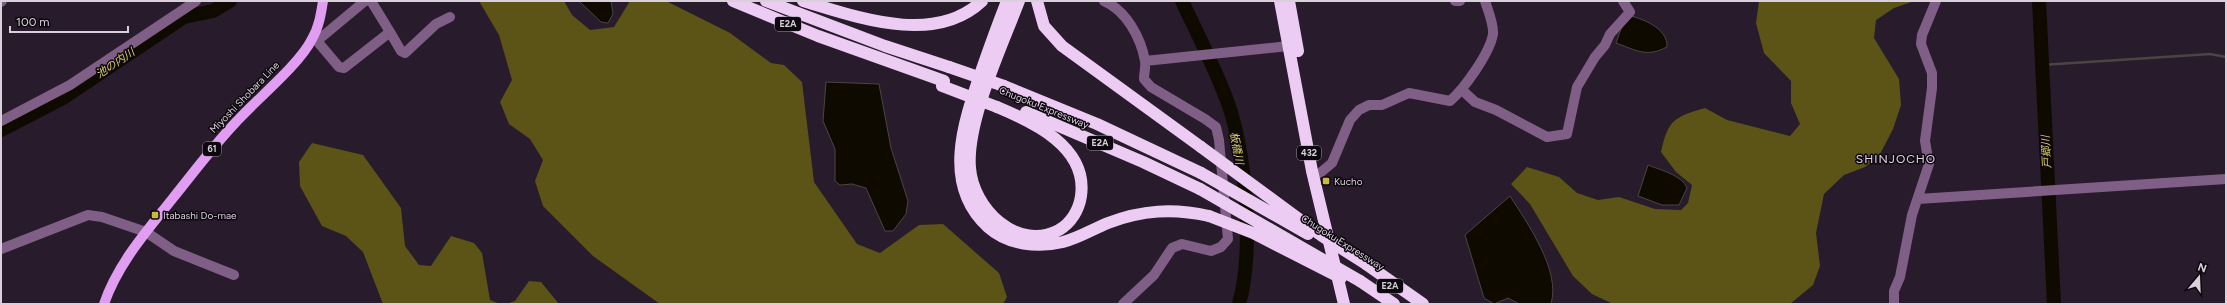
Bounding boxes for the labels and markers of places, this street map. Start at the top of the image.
place label: Kucho [1334,175,1363,188]
marker: Kucho [1321,176,1331,186]
place label: Itabashi Do-mae [163,209,237,222]
marker: Itabashi Do-mae [150,210,160,220]

